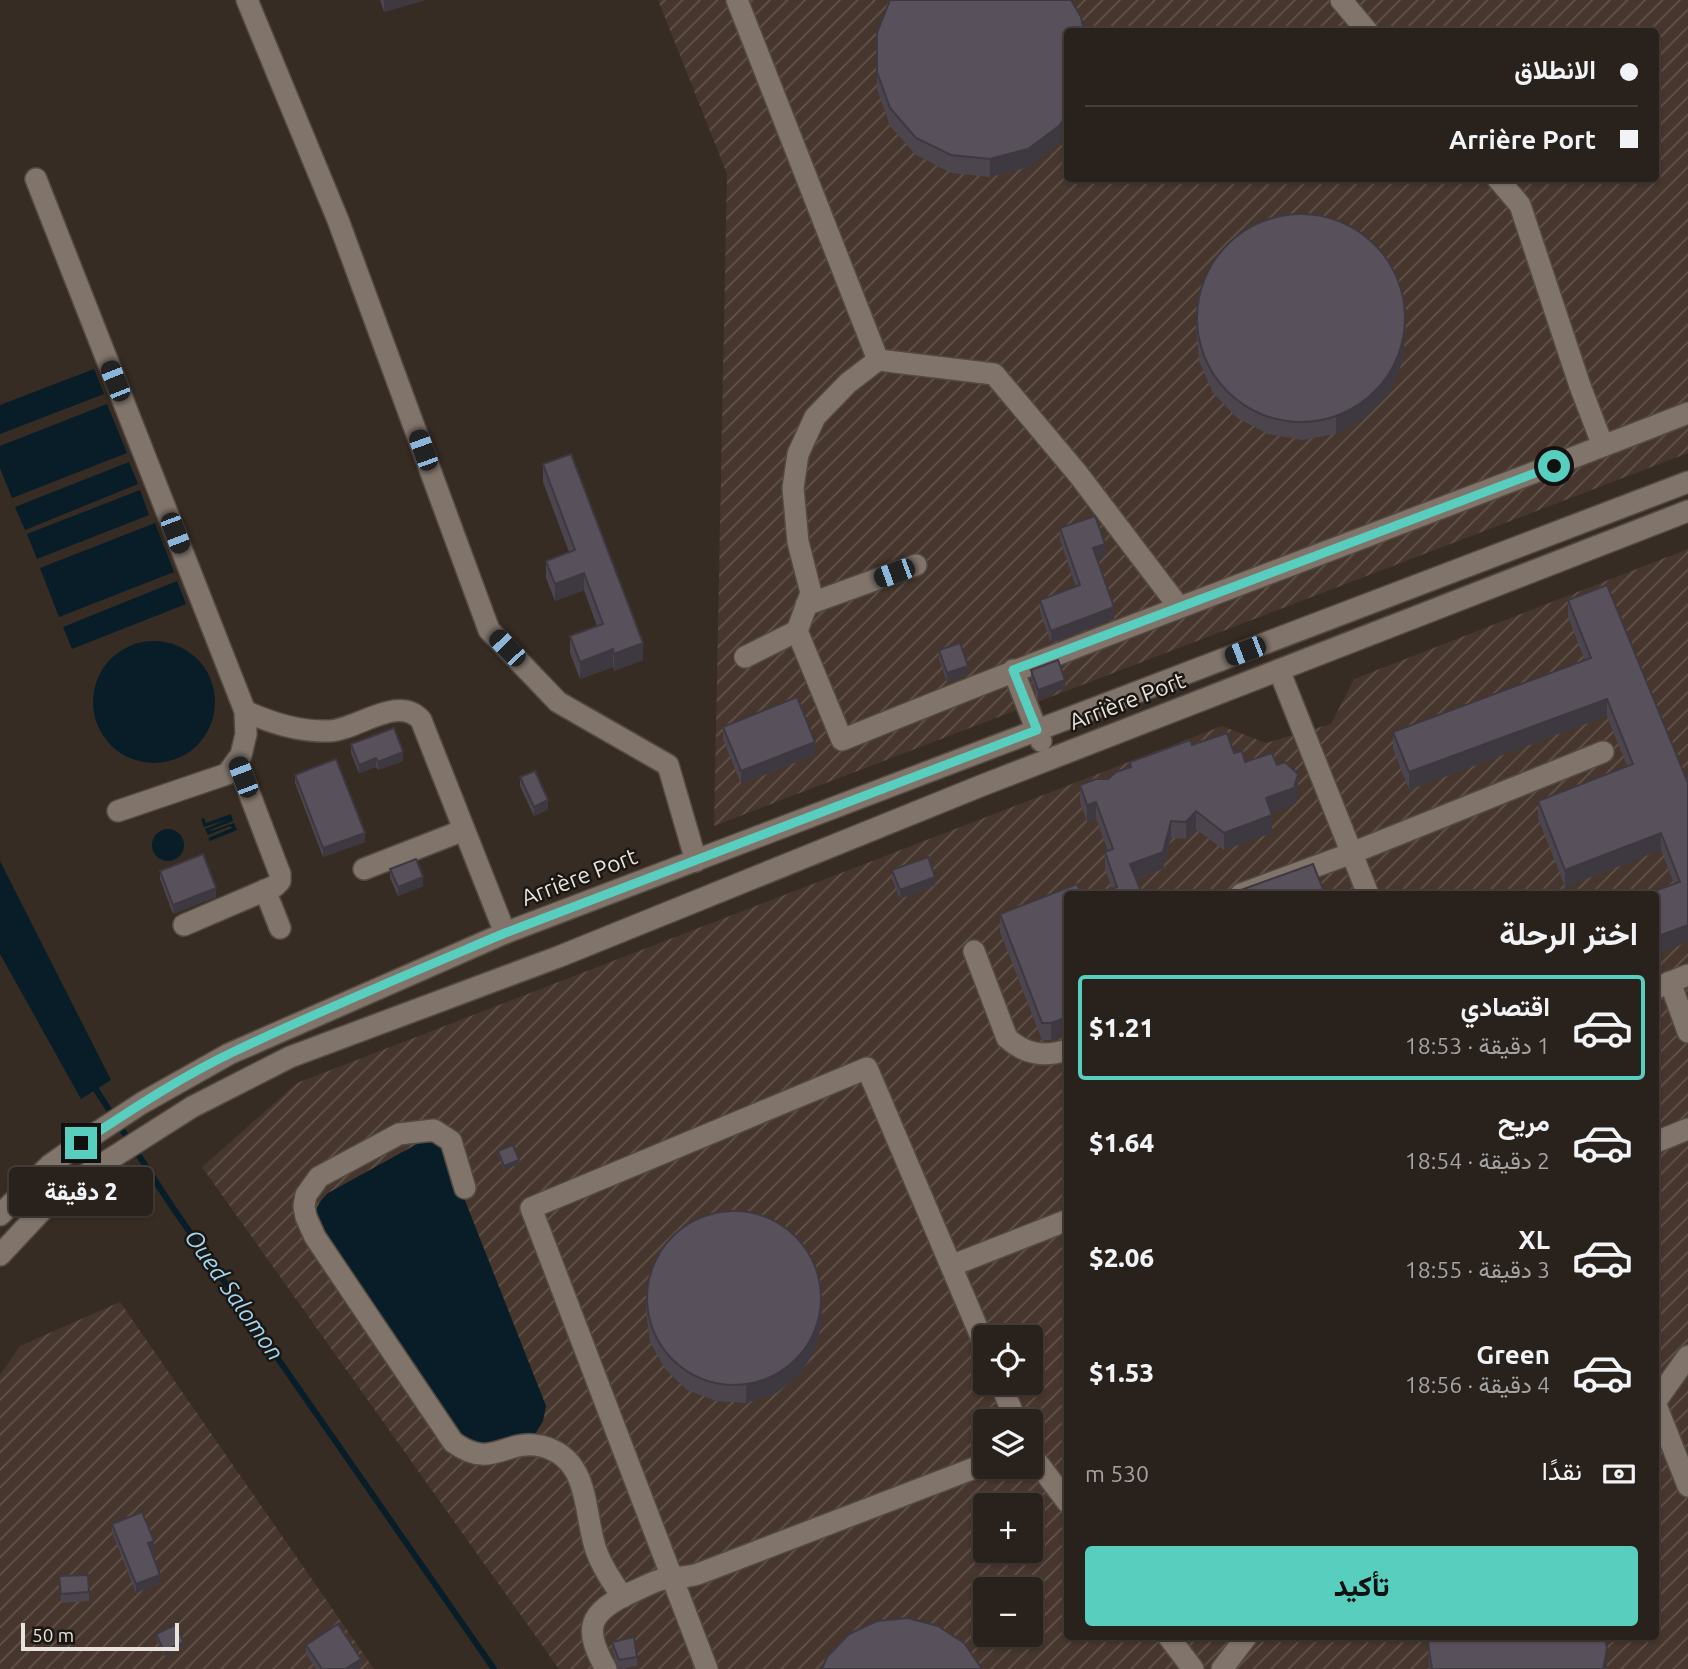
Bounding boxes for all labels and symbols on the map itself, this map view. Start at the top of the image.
car [98,358,133,404]
car [406,427,441,473]
route start [1538,450,1570,482]
car [158,510,193,556]
car [871,556,918,590]
car [485,626,530,670]
car [1222,634,1269,668]
street label: Arrière Port [1065,667,1188,734]
car [226,754,261,800]
street label: Arrière Port [517,843,640,910]
route end [65,1127,97,1159]
callout: 2 دقيقة [9,1168,153,1216]
water label: Oued Salomon [179,1224,289,1365]
scale bar [21,1620,178,1652]

